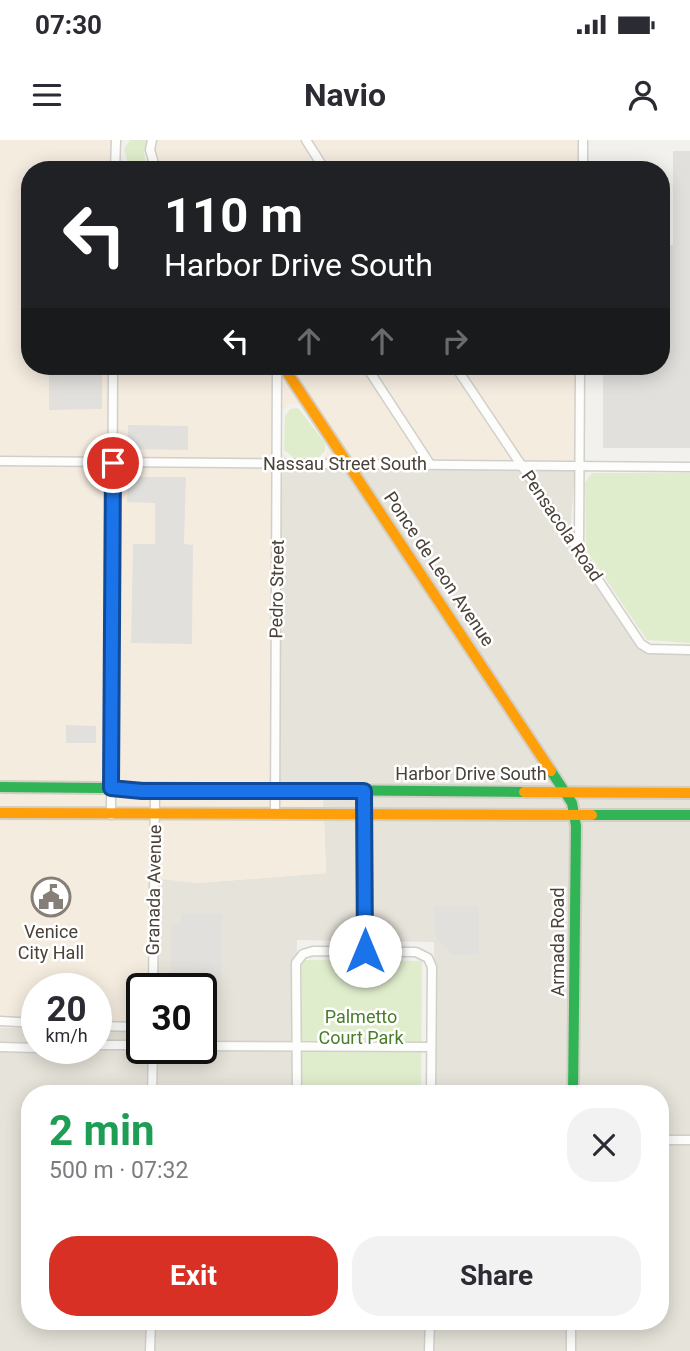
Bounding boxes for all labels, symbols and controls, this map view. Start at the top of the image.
text: 07:30 [35,10,102,40]
icon: menu [28,76,66,114]
text: Navio [304,76,386,114]
icon: person [624,76,662,114]
text: 110 m [164,187,303,244]
icon: left [49,189,140,280]
text: Harbor Drive South [164,246,433,284]
icon: left [217,322,255,360]
icon: ahead [290,322,328,360]
icon: ahead [363,322,401,360]
icon: right [436,322,474,360]
pin [83,433,143,493]
icon: arrive [94,444,132,482]
street label: Nassau Street South [263,453,427,474]
street label: Pensacola Road [518,466,607,585]
street label: Ponce de Leon Avenue [380,487,499,650]
street label: Pedro Street [265,539,288,639]
street label: Harbor Drive South [395,763,547,784]
street label: Granada Avenue [142,824,165,956]
public building icon: Venice City Hall [30,876,72,918]
street label: Armada Road [547,887,568,997]
position arrow [328,914,402,988]
place label: Venice City Hall [18,921,84,963]
speed limit sign: 30 [126,973,217,1064]
text: 20 [46,989,87,1030]
park label: Palmetto Court Park [318,1006,404,1048]
text: km/h [45,1025,88,1046]
text: 2 min [49,1106,155,1155]
button: close [567,1108,641,1182]
text: 500 m · 07:32 [49,1157,188,1184]
button: Exit [49,1236,338,1316]
button: Share [352,1236,641,1316]

